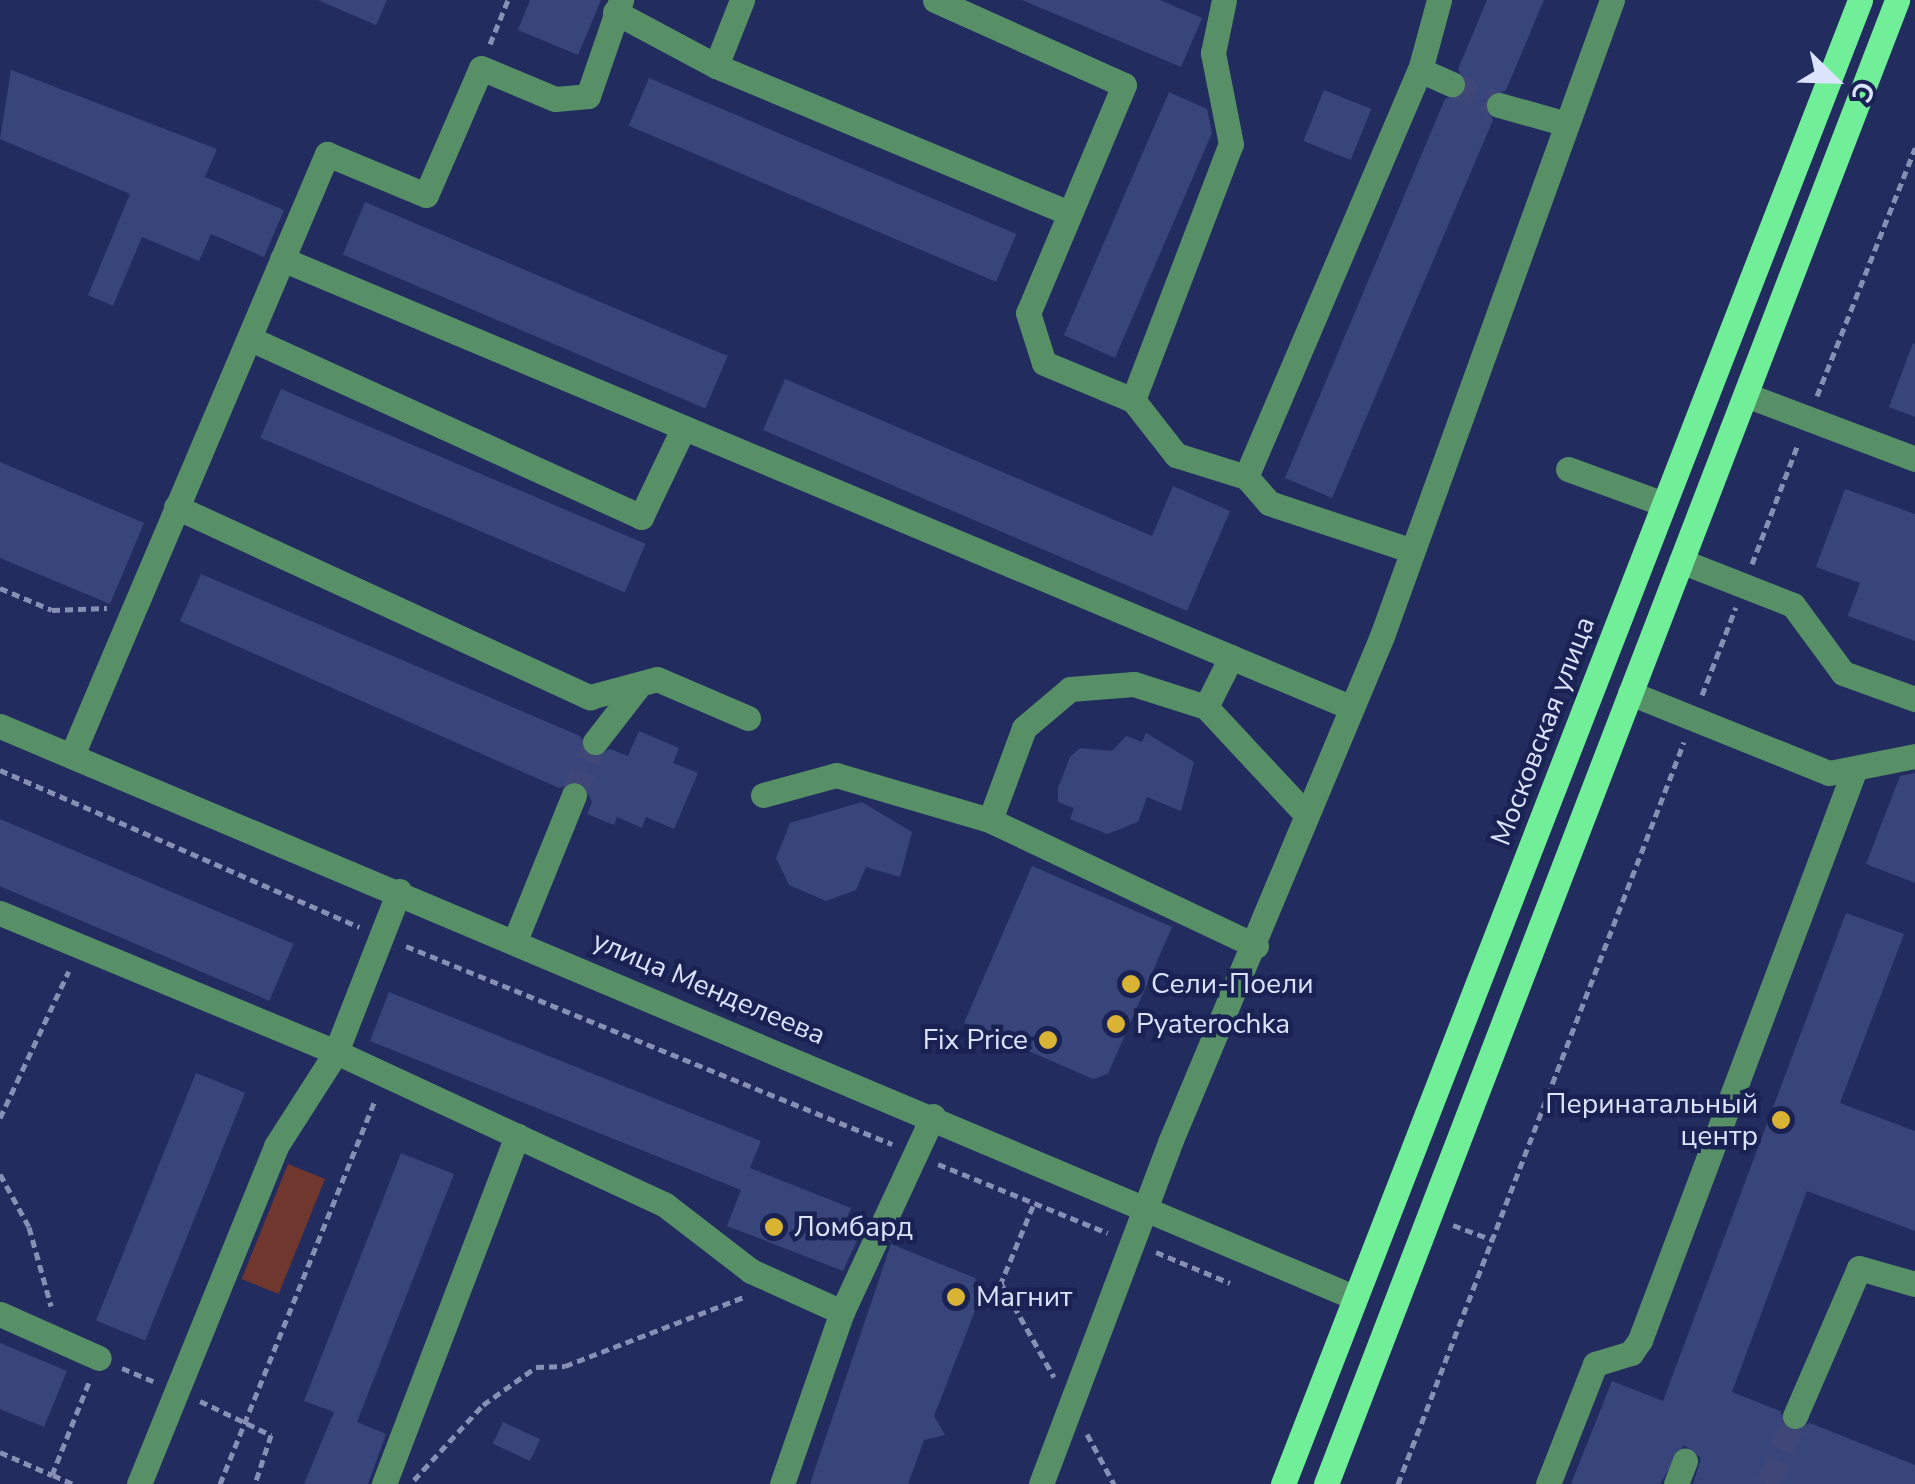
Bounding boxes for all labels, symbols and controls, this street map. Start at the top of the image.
north arrow [1785,30,1885,130]
text: С [1841,76,1884,108]
street label: Московская улица [1484,612,1602,850]
street label: улица Менделеева [588,924,830,1052]
place label: Сели-Поели [1151,967,1314,1001]
marker: Сели-Поели [1120,973,1142,995]
place label: Pyaterochka [1136,1007,1290,1041]
marker: Pyaterochka [1105,1013,1127,1035]
place label: Fix Price [923,1023,1028,1057]
marker: Fix Price [1037,1029,1059,1051]
place label: Перинатальный центр [1545,1087,1758,1153]
marker: Перинатальный центр [1768,1107,1794,1133]
place label: Ломбард [794,1210,913,1244]
marker: Ломбард [763,1216,785,1238]
place label: Магнит [976,1280,1072,1314]
marker: Магнит [945,1286,967,1308]

